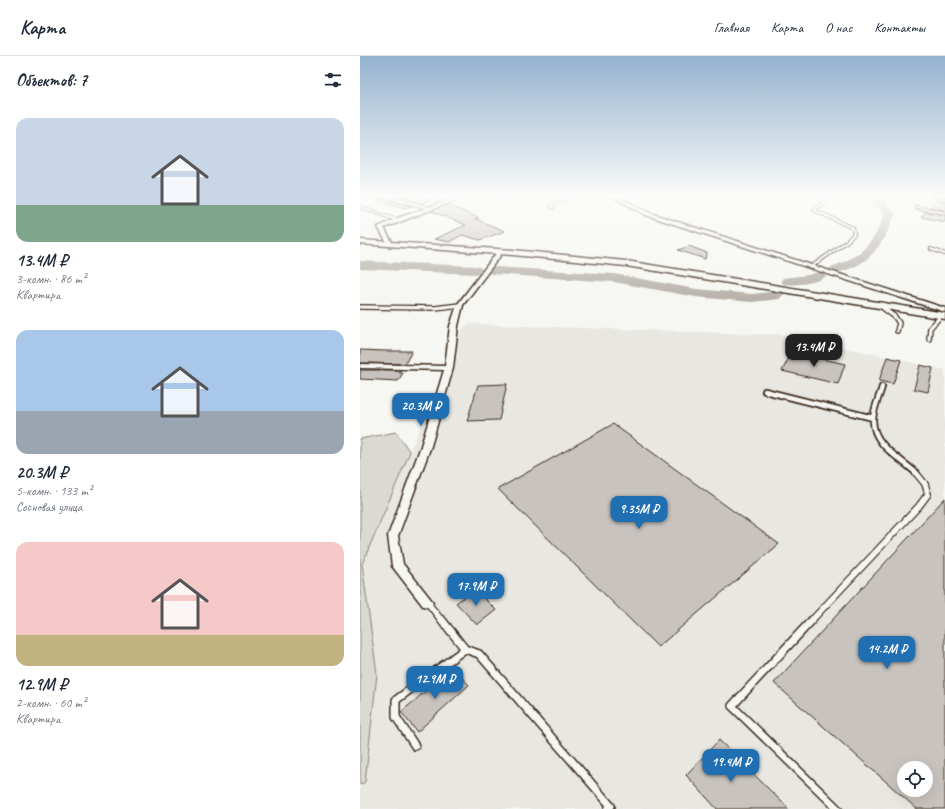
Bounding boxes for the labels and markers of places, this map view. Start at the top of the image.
pin: 13.4M ₽ [777,334,851,368]
pin: 20.3M ₽ [384,393,458,427]
pin: 9.35M ₽ [602,496,676,530]
pin: 17.9M ₽ [439,573,513,607]
pin: 14.2M ₽ [850,636,924,670]
pin: 12.9M ₽ [398,666,472,700]
pin: 19.4M ₽ [694,749,768,783]

